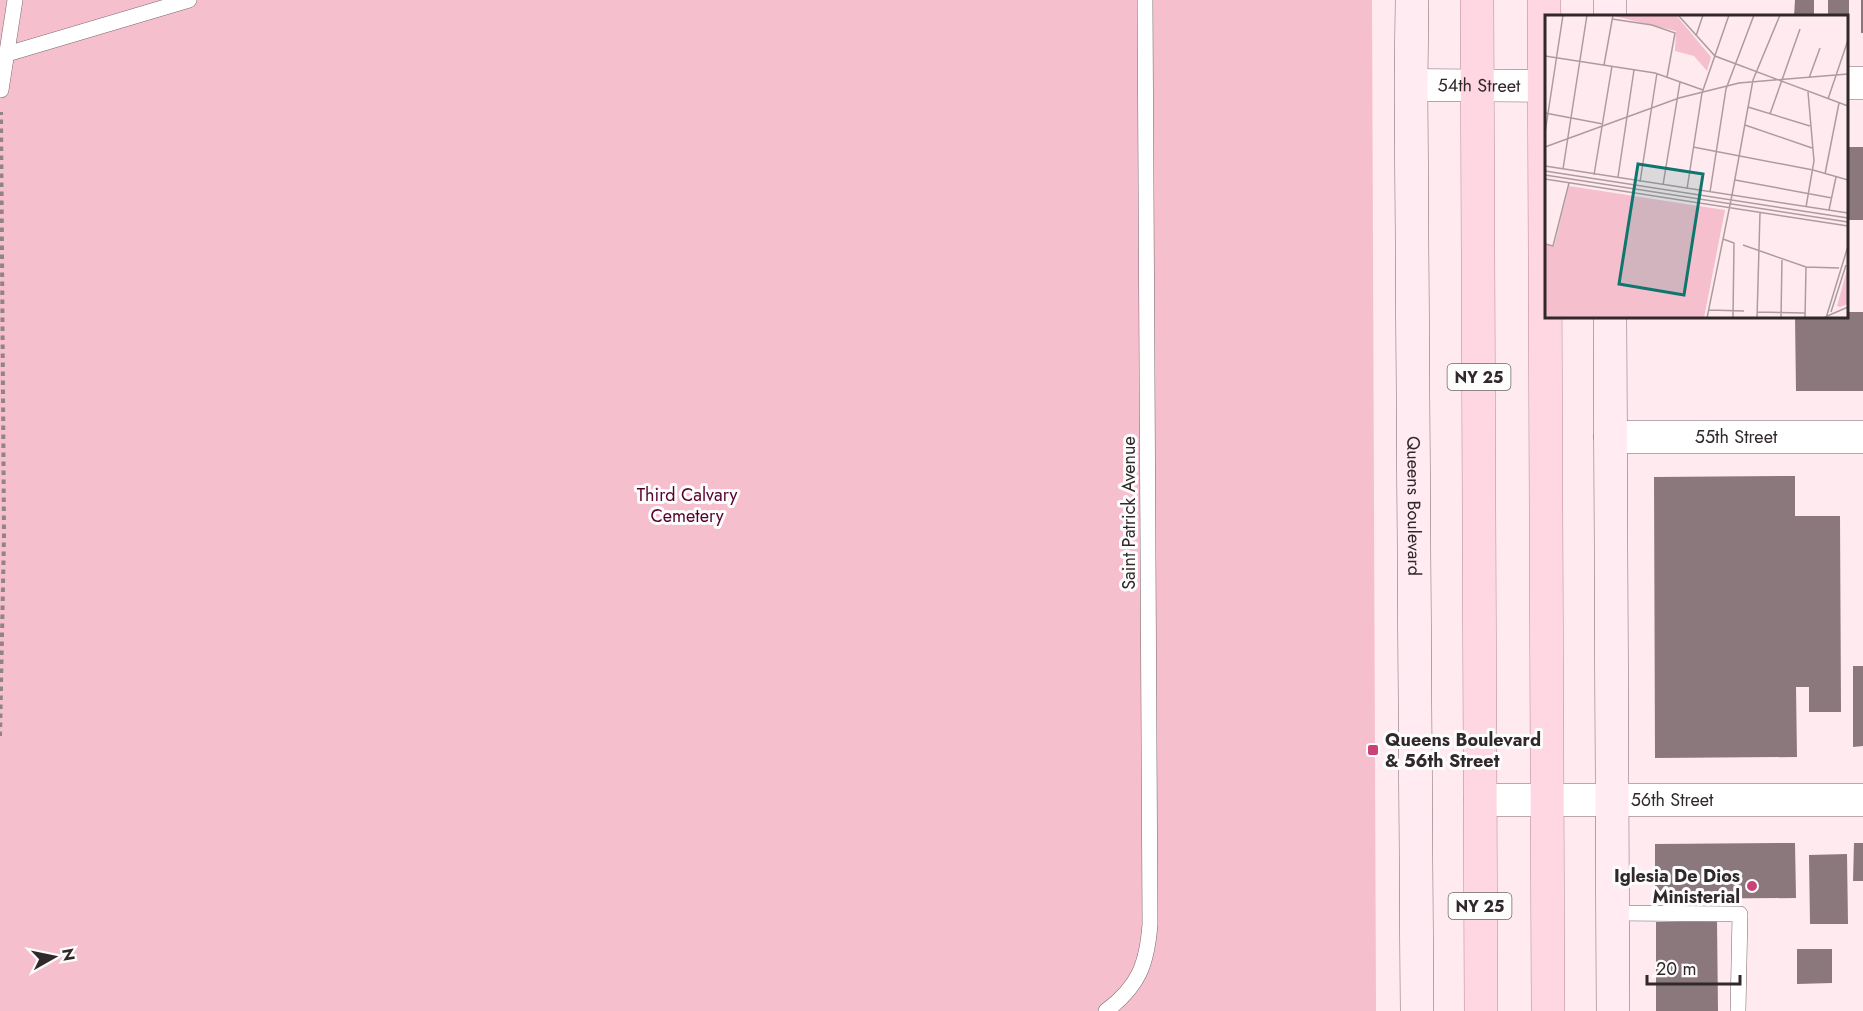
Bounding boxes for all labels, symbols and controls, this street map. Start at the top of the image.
inset map [1545,15,1848,318]
street label: 54th Street [1437,72,1521,99]
road number: NY 25 [1448,364,1510,390]
street label: 55th Street [1695,424,1778,450]
street label: Saint Patrick Avenue [1116,436,1142,590]
street label: Queens Boulevard [1400,436,1427,576]
park label: Third Calvary Cemetery [637,482,737,529]
place label: Queens Boulevard & 56th Street [1385,727,1541,774]
marker: Queens Boulevard & 56th Street [1366,743,1380,757]
street label: 56th Street [1631,787,1714,813]
place label: Iglesia De Dios Ministerial [1614,863,1740,910]
marker: Iglesia De Dios Ministerial [1745,879,1759,893]
road number: NY 25 [1448,893,1512,919]
north arrow [24,927,84,987]
text: N [56,947,81,963]
scale bar [1647,948,1740,986]
text: 20 m [1656,956,1696,982]

